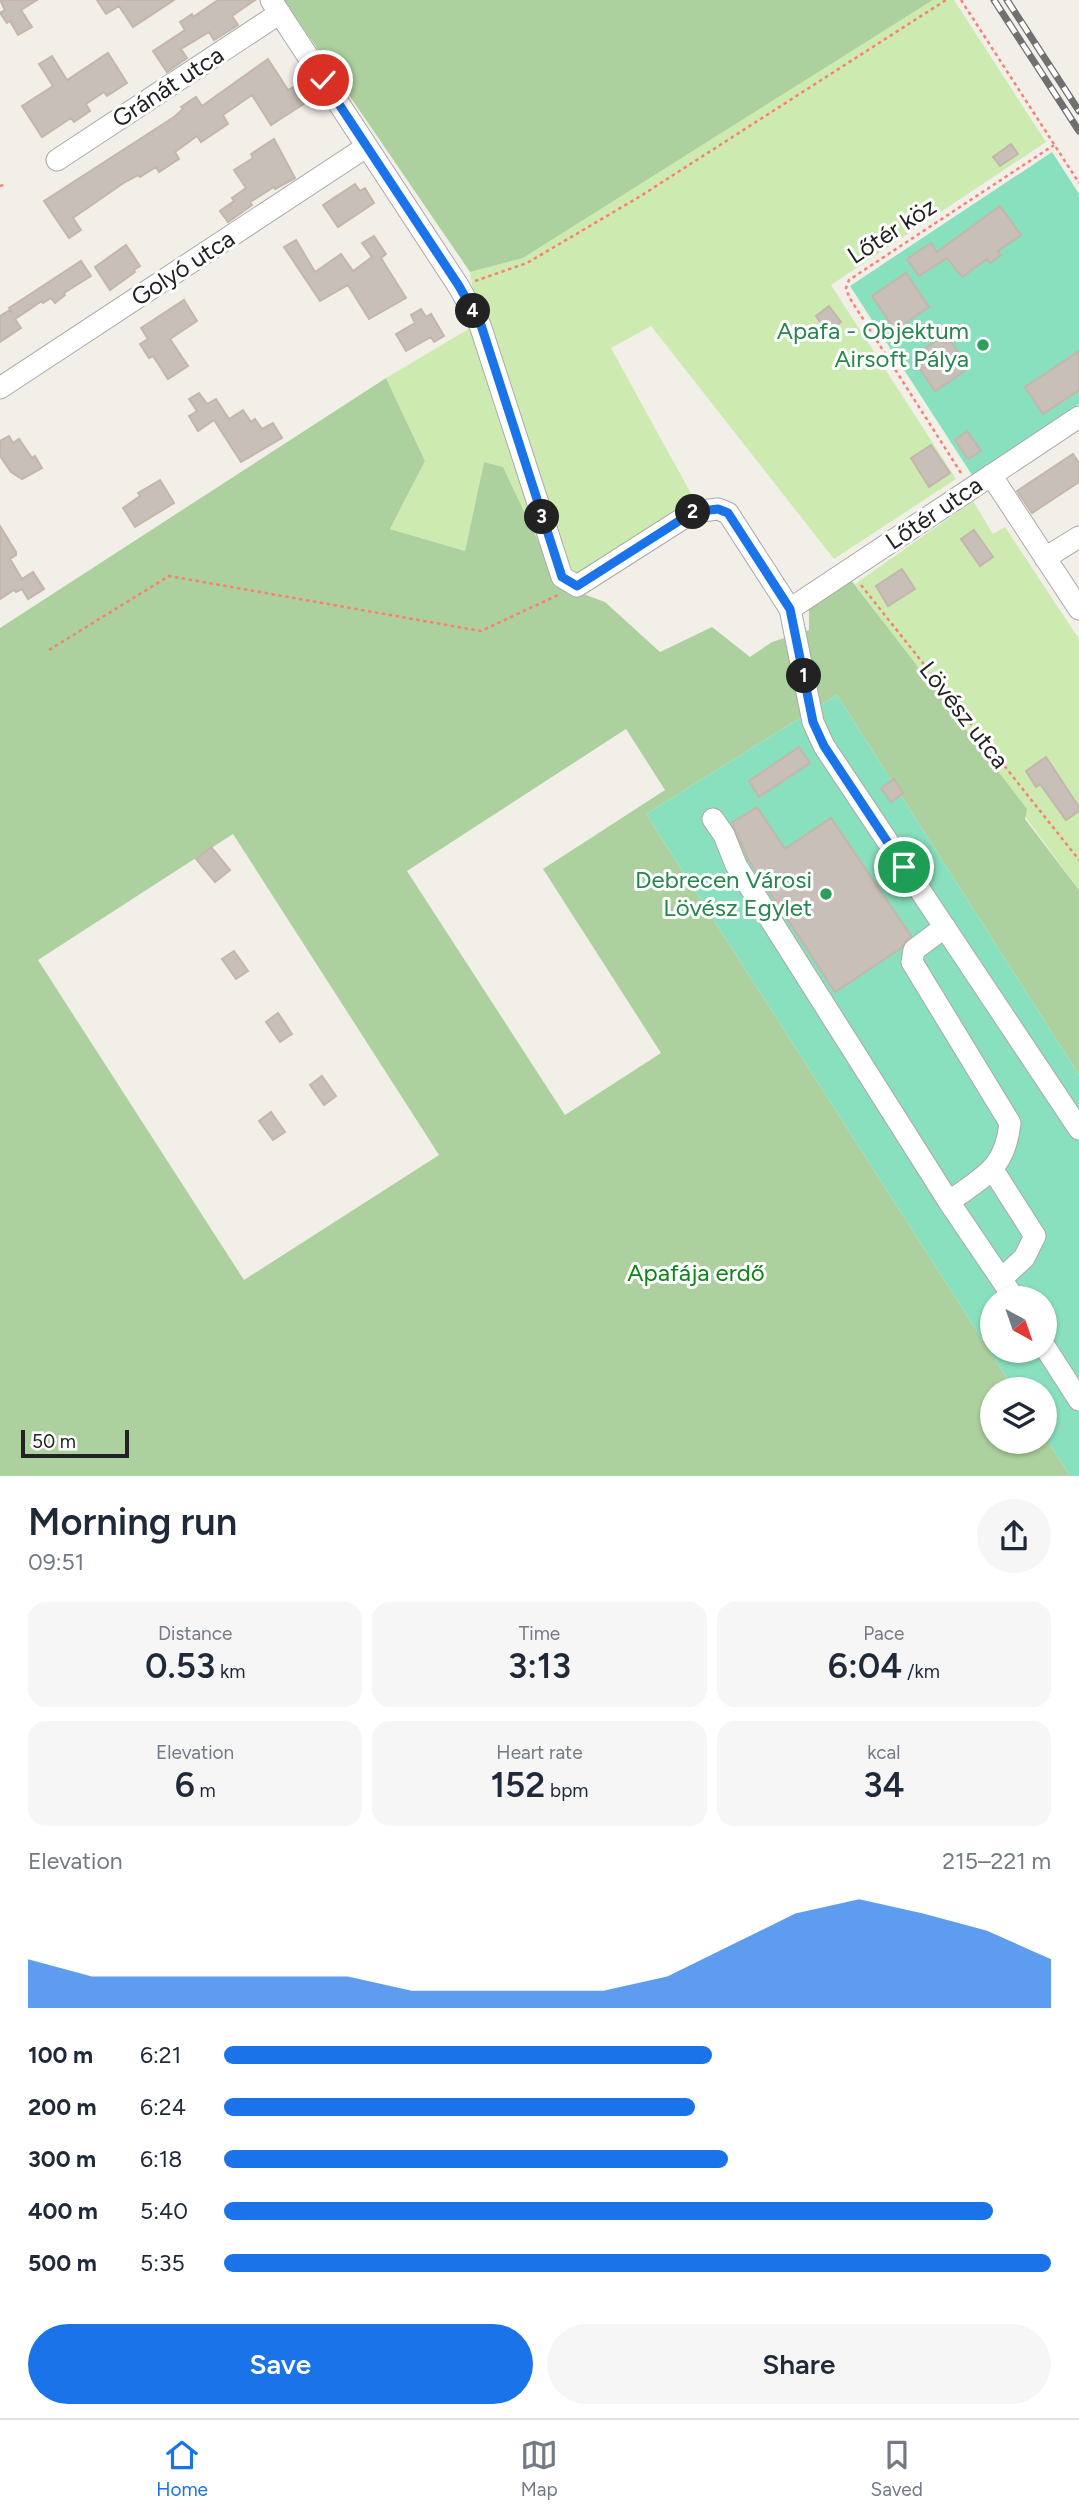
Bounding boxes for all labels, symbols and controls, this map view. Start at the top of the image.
street label: Gránát utca [107,40,229,133]
pin [293,50,353,110]
icon: check [304,61,342,99]
street label: Lőtér köz [842,191,941,270]
street label: Golyó utca [126,223,240,312]
pin: 4 [456,294,490,328]
text: 4 [466,299,479,322]
place label: Apafa - Objektum Airsoft Pálya [777,316,969,373]
marker: Apafa - Objektum Airsoft Pálya [975,337,991,353]
street label: Lőtér utca [880,470,988,555]
pin: 2 [676,494,710,530]
pin: 3 [524,500,560,534]
text: 2 [687,500,698,523]
text: 3 [536,505,547,528]
street label: Lövész utca [914,655,1015,774]
pin: 1 [786,658,822,694]
text: 1 [799,664,808,687]
pin [874,837,934,897]
icon: arrive [885,848,923,886]
place label: Debrecen Városi Lövész Egylet [635,865,812,922]
marker: Debrecen Városi Lövész Egylet [818,886,834,902]
park label: Apafája erdő [627,1258,765,1287]
north arrow [980,1286,1057,1363]
map controls [980,1286,1057,1454]
button: layers [980,1377,1057,1454]
scale bar [21,1428,130,1459]
text: 50 m [32,1430,76,1453]
text: Morning run [28,1499,237,1545]
button: share [977,1499,1051,1573]
text: 09:51 [28,1548,84,1576]
text: Distance [158,1622,232,1645]
text: Time [519,1622,560,1645]
text: Pace [863,1622,904,1645]
text: 0.53 [145,1645,215,1687]
text: 3:13 [508,1645,571,1687]
text: 6:04 [828,1645,902,1687]
text: km [215,1660,245,1683]
text: /km [902,1660,940,1683]
text: Elevation [156,1741,234,1764]
text: Heart rate [496,1741,583,1764]
text: kcal [867,1741,900,1764]
text: 6 [175,1764,195,1806]
text: 152 [490,1764,545,1806]
text: 34 [863,1764,904,1806]
text: m [195,1779,216,1802]
text: bpm [545,1779,589,1802]
text: Elevation [28,1847,123,1875]
text: 215–221 m [942,1847,1051,1875]
text: 100 m [28,2041,93,2069]
text: 6:21 [140,2041,181,2069]
text: 200 m [28,2093,97,2121]
text: 6:24 [140,2093,186,2121]
text: 300 m [28,2145,96,2173]
text: 6:18 [140,2145,182,2173]
text: 400 m [28,2197,98,2225]
text: 5:40 [140,2197,188,2225]
text: 500 m [28,2249,97,2277]
text: 5:35 [140,2249,185,2277]
button: Save [28,2324,533,2404]
button: Share [547,2324,1051,2404]
tab: Home [156,2436,208,2501]
tab: Map [520,2436,558,2501]
tab: Saved [870,2436,923,2501]

